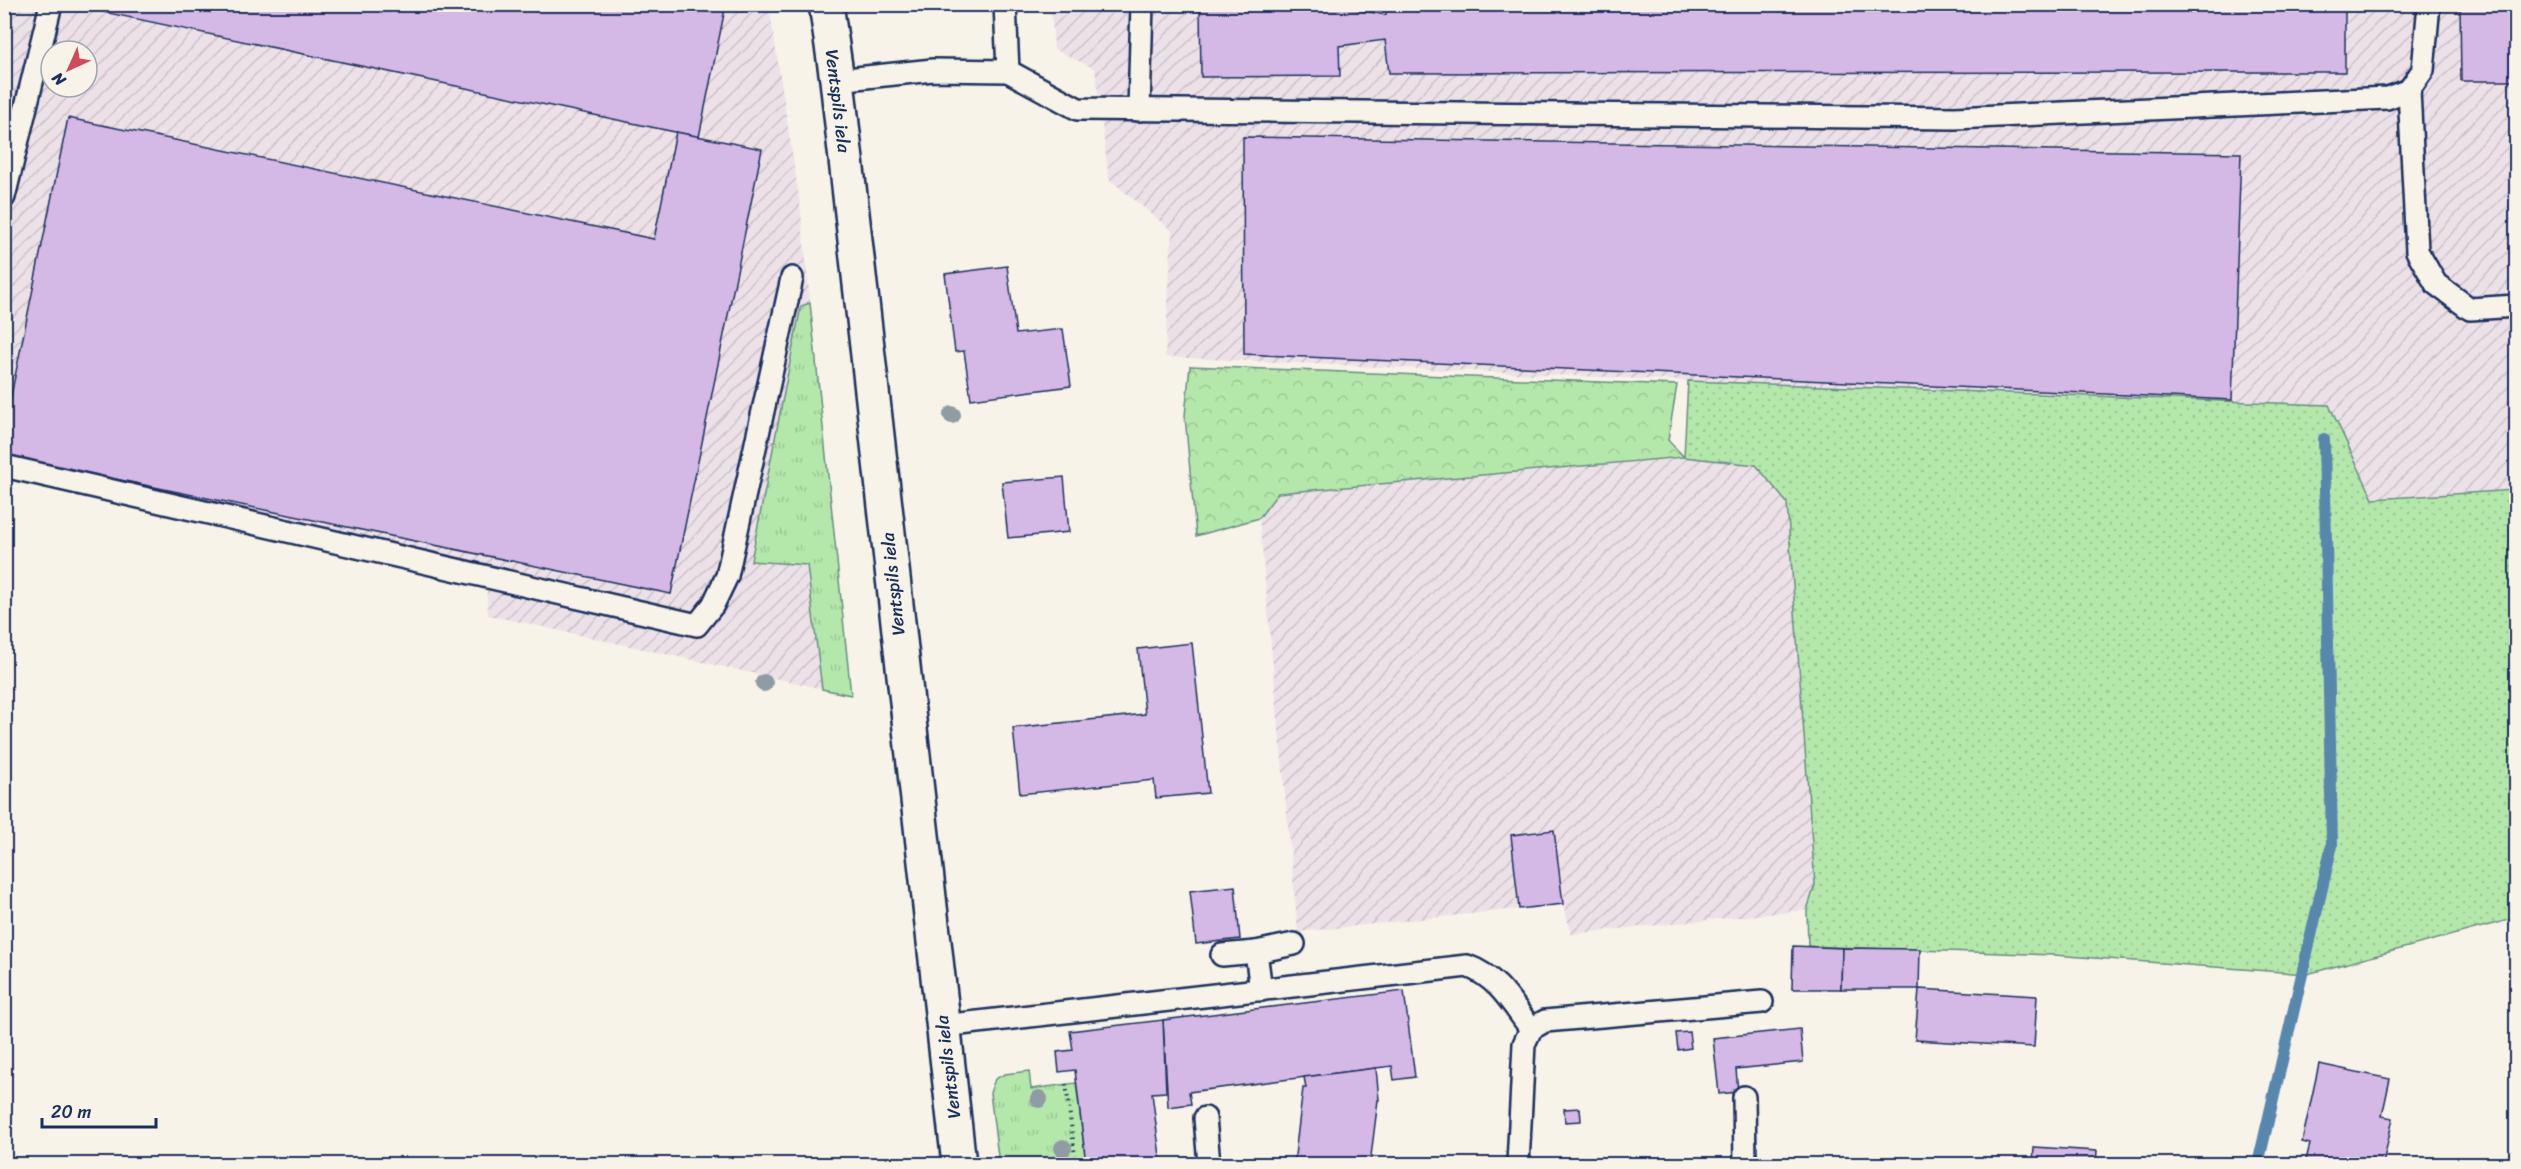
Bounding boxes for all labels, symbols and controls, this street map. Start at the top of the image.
north arrow [39,39,99,99]
street label: Ventspils iela [816,48,860,155]
text: N [44,64,74,94]
street label: Ventspils iela [872,530,914,637]
street label: Ventspils iela [926,1013,970,1120]
scale bar [42,1091,156,1129]
text: 20 m [51,1096,91,1128]

